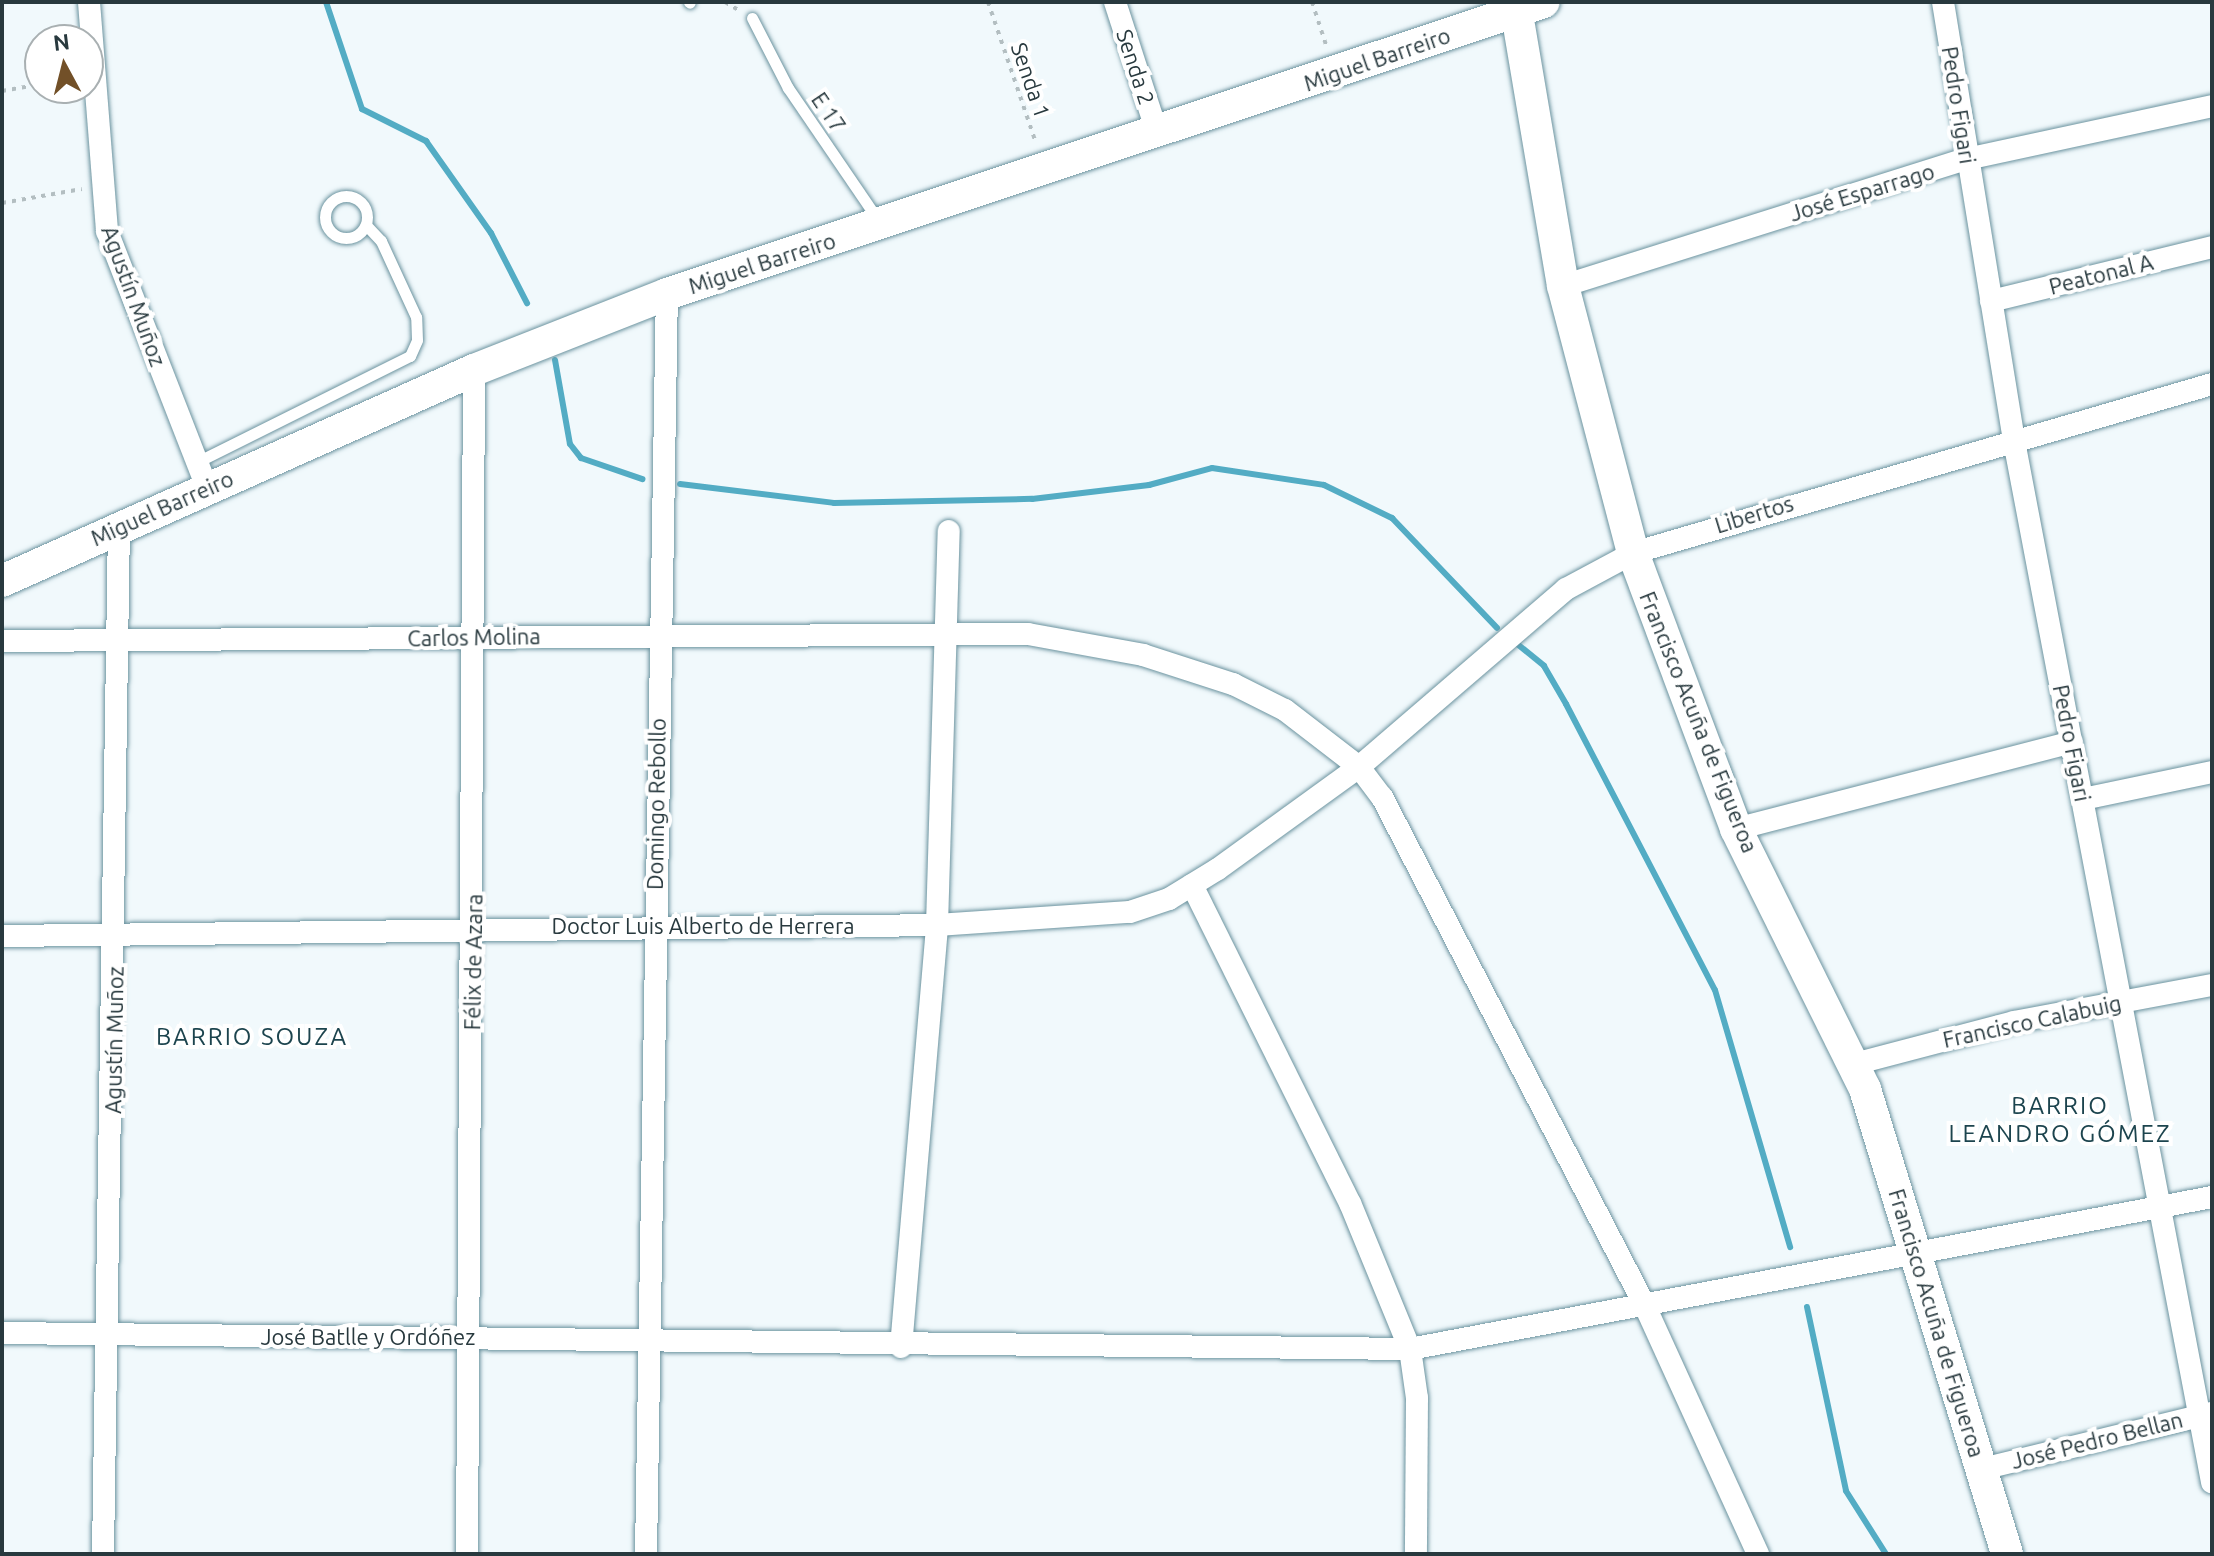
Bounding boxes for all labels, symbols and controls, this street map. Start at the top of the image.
street label: Miguel Barreiro [1300,22,1454,96]
north arrow [24,24,104,104]
street label: Senda 2 [1111,26,1161,108]
text: N [52,28,71,55]
street label: Senda 1 [1006,39,1056,121]
street label: Pedro Figari [1937,44,1981,166]
street label: E 17 [806,87,852,137]
street label: José Esparrago [1786,157,1938,227]
street label: Agustín Muñoz [96,222,172,370]
street label: Miguel Barreiro [685,227,839,299]
street label: Peatonal A [2046,248,2156,300]
street label: Miguel Barreiro [87,465,237,551]
street label: Libertos [1711,490,1797,538]
street label: Francisco Acuña de Figueroa [1634,588,1764,856]
street label: Carlos Molina [407,623,541,651]
street label: Pedro Figari [2048,682,2096,804]
street label: Domingo Rebollo [641,718,671,890]
street label: Félix de Azara [459,893,487,1031]
street label: Doctor Luis Alberto de Herrera [551,913,855,939]
street label: Agustín Muñoz [100,966,128,1114]
street label: Francisco Calabuig [1940,989,2124,1053]
district label: BARRIO SOUZA [156,1023,348,1051]
district label: BARRIO LEANDRO GÓMEZ [1948,1092,2172,1148]
street label: Francisco Acuña de Figueroa [1884,1186,1990,1460]
street label: José Batlle y Ordóñez [261,1324,475,1350]
street label: José Pedro Bellan [2008,1406,2186,1474]

